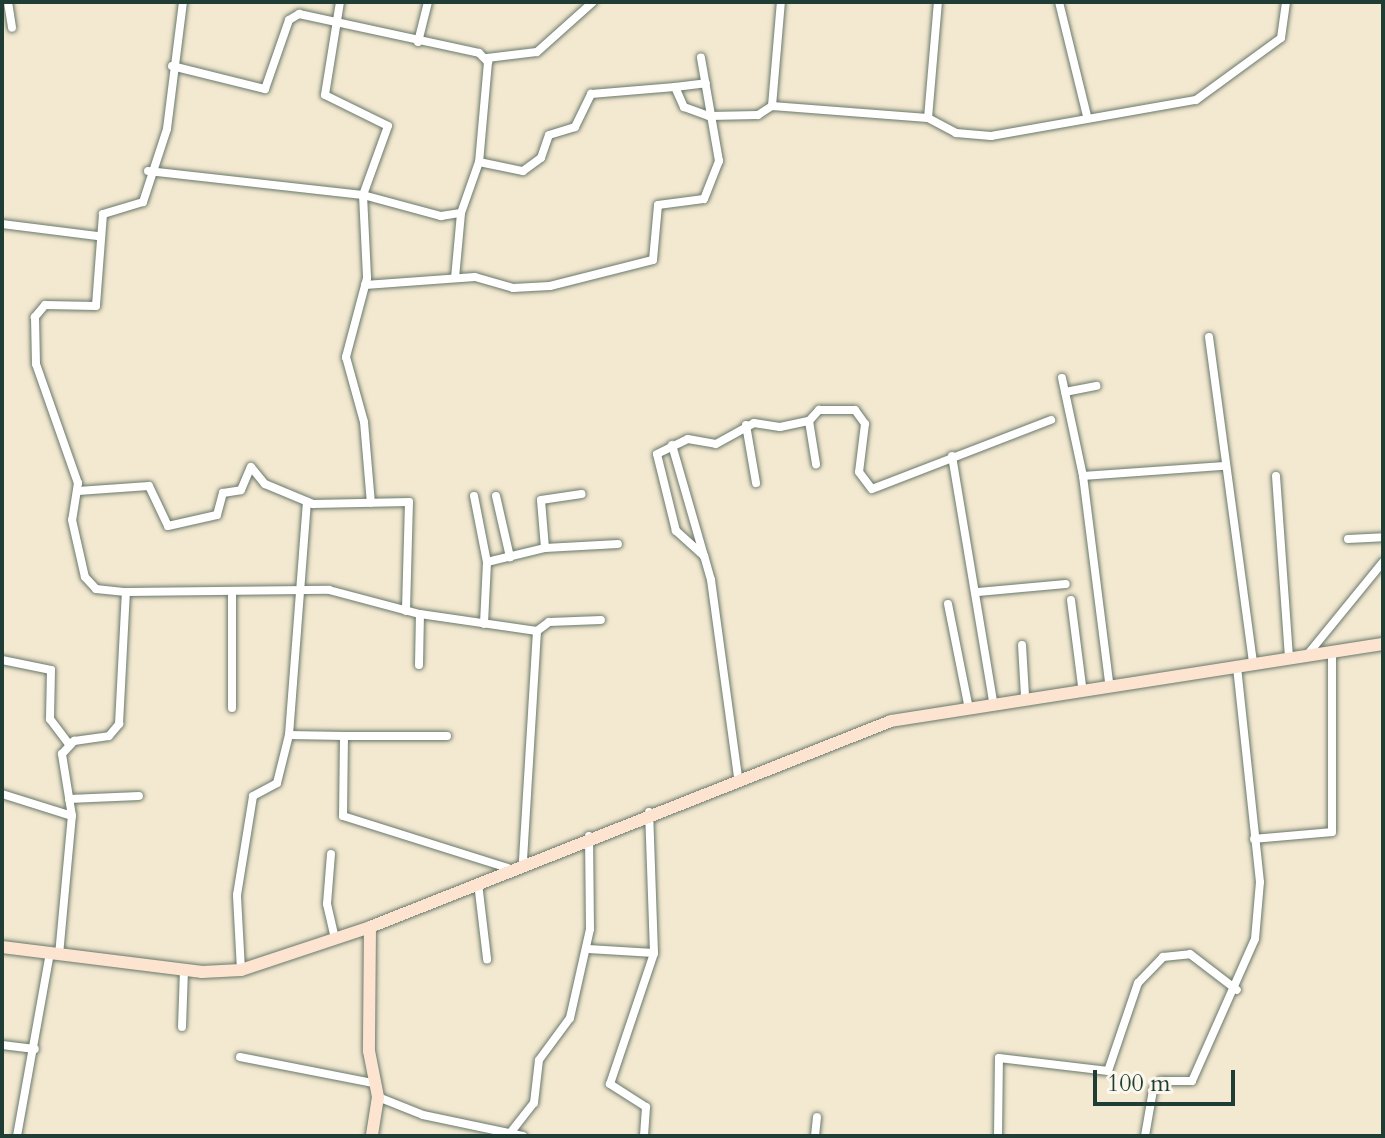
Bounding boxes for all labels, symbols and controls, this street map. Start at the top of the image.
scale bar [1097,1054,1239,1104]
text: 100 m [1107,1067,1171,1100]

